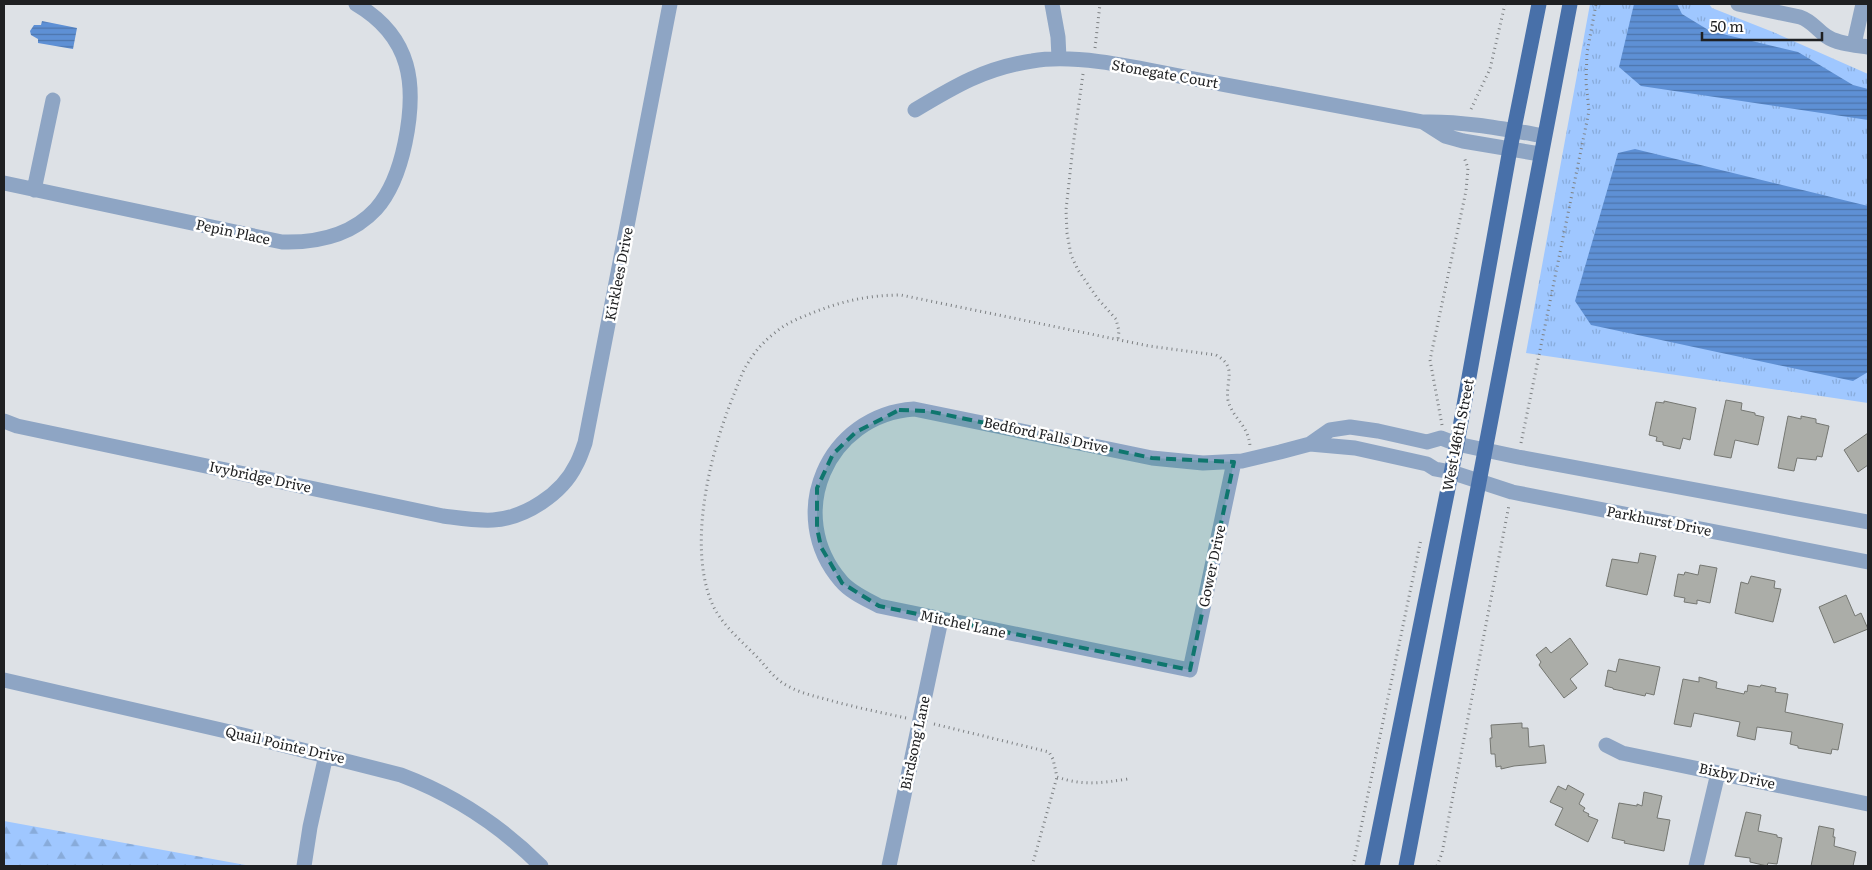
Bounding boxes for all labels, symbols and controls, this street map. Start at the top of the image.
scale bar [1702,10,1822,42]
text: 50 m [1710,14,1744,37]
street label: Stonegate Court [1110,54,1220,92]
street label: Pepin Place [194,213,272,249]
street label: Kirklees Drive [599,225,637,322]
street label: West 146th Street [1436,377,1478,493]
street label: Bedford Falls Drive [982,411,1110,457]
street label: Ivybridge Drive [207,455,313,497]
street label: Parkhurst Drive [1605,500,1713,540]
street label: Gower Drive [1193,523,1230,609]
street label: Mitchel Lane [919,604,1008,642]
street label: Birdsong Lane [894,694,934,792]
street label: Quail Pointe Drive [224,721,347,767]
street label: Bixby Drive [1697,757,1777,793]

